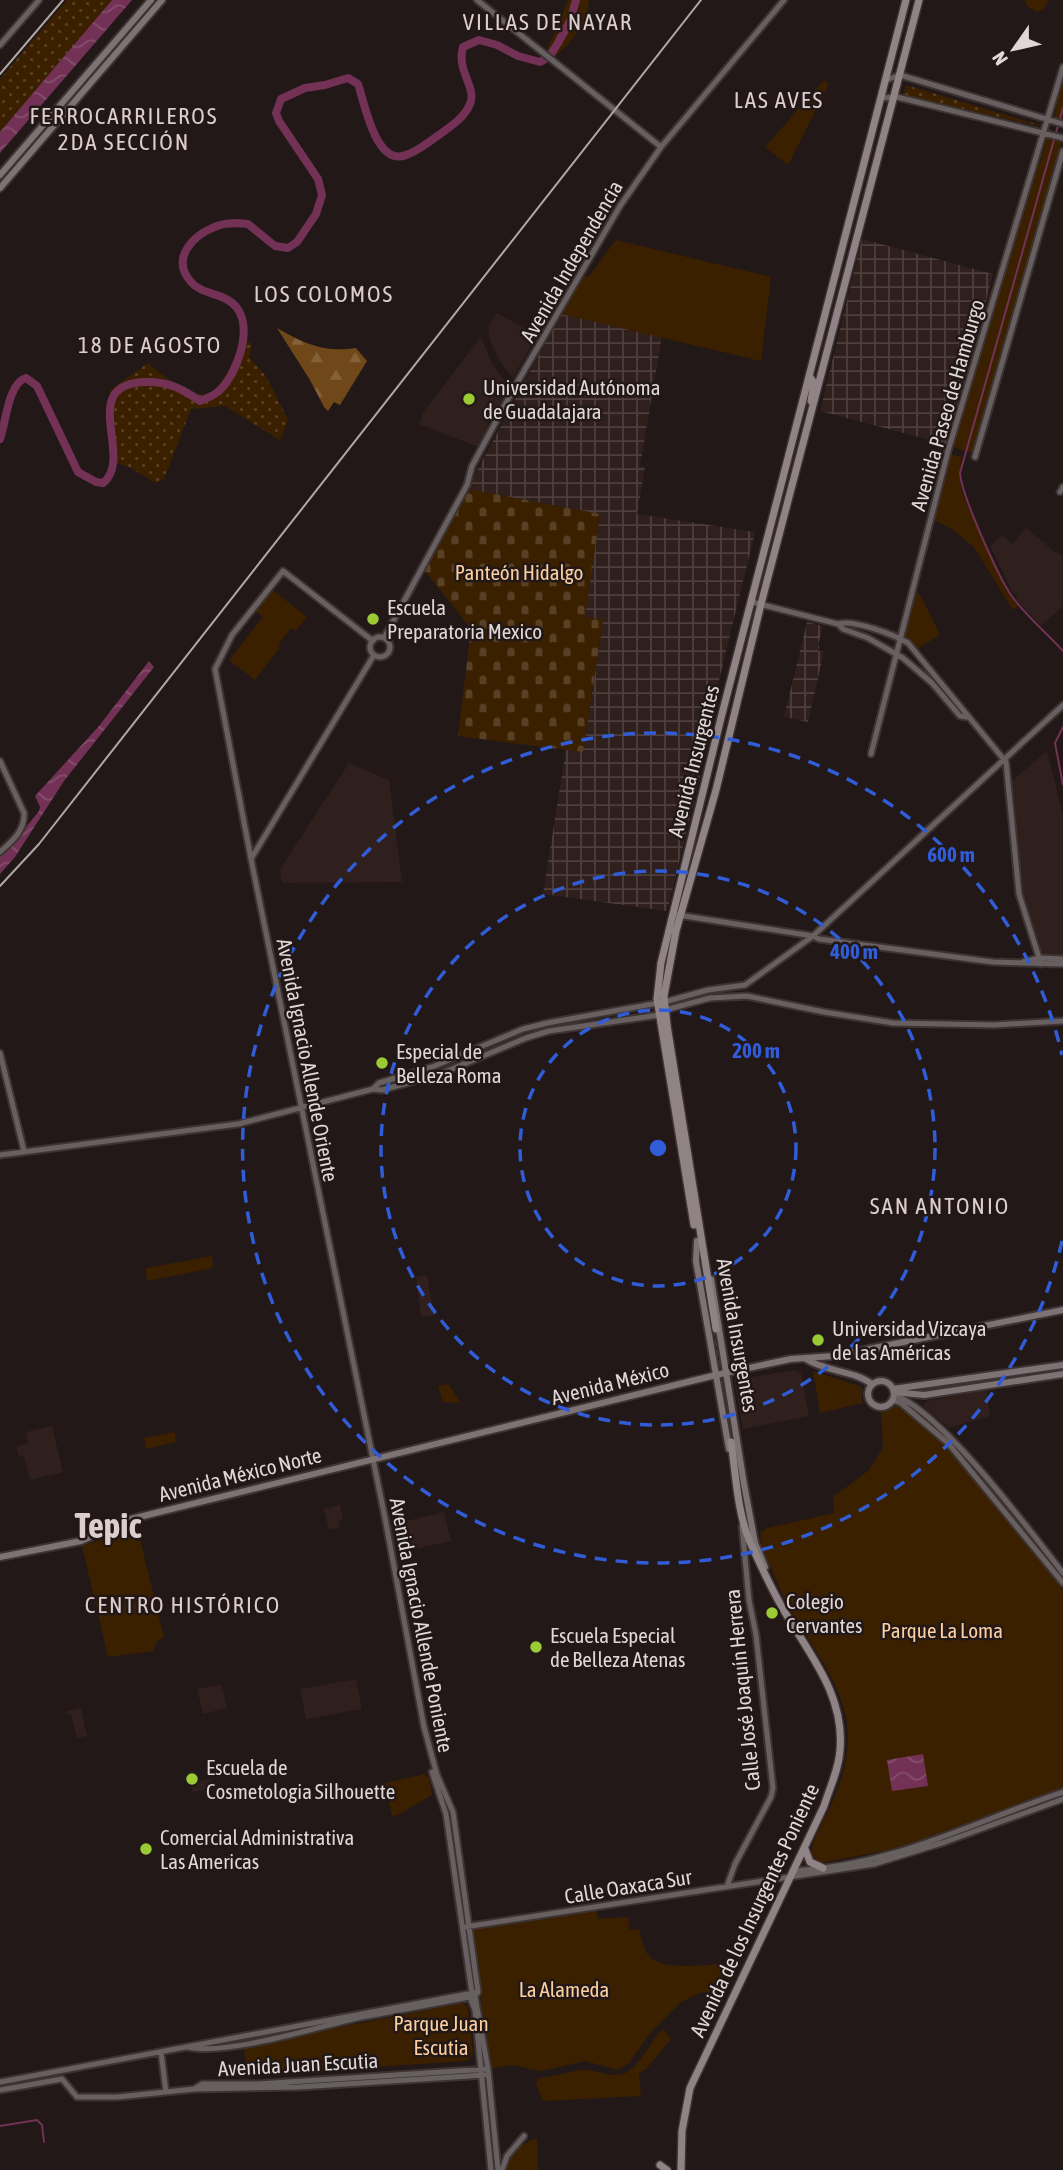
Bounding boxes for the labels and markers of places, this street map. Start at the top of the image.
place label: Universidad Autónoma de Guadalajara [483,375,660,423]
marker: Universidad Autónoma de Guadalajara [461,391,477,407]
place label: Escuela Preparatoria Mexico [387,595,542,643]
marker: Escuela Preparatoria Mexico [365,611,381,627]
place label: Especial de Belleza Roma [396,1039,501,1087]
marker: Especial de Belleza Roma [374,1055,390,1071]
centre of rings [646,1136,670,1160]
place label: Universidad Vizcaya de las Américas [832,1316,987,1364]
marker: Universidad Vizcaya de las Américas [810,1332,826,1348]
place label: Colegio Cervantes [786,1589,862,1637]
marker: Colegio Cervantes [764,1605,780,1621]
place label: Escuela Especial de Belleza Atenas [550,1623,686,1671]
marker: Escuela Especial de Belleza Atenas [528,1639,544,1655]
place label: Escuela de Cosmetologia Silhouette [206,1755,395,1803]
marker: Escuela de Cosmetologia Silhouette [184,1771,200,1787]
place label: Comercial Administrativa Las Americas [160,1825,354,1873]
marker: Comercial Administrativa Las Americas [138,1841,154,1857]

